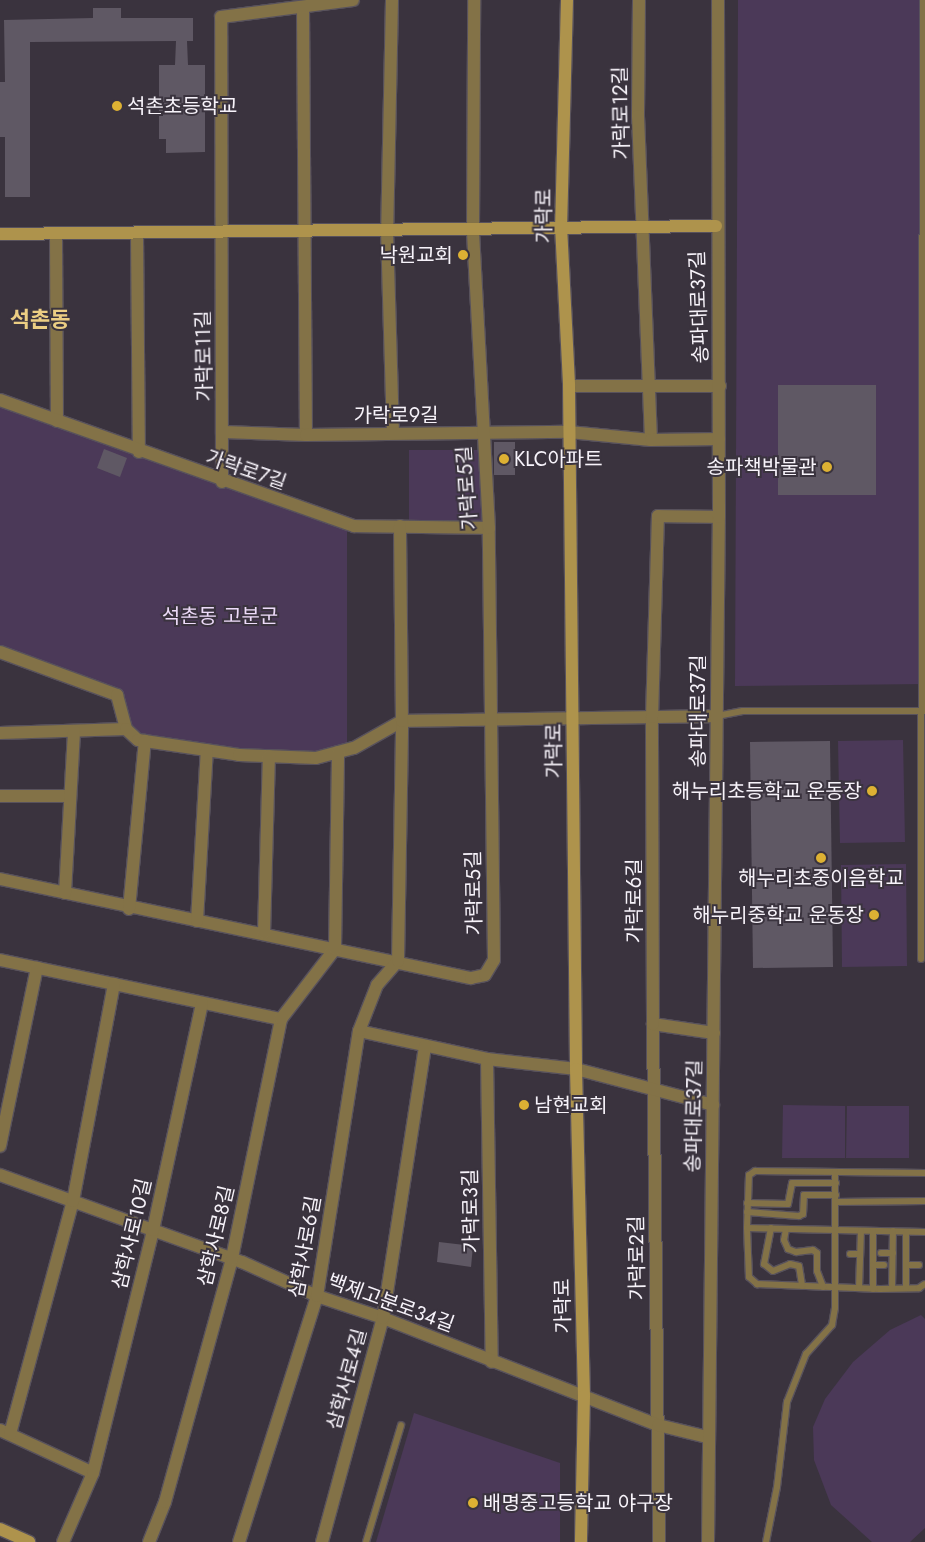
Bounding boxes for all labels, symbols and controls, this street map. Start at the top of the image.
street label: 가락로12길 [608,66,634,160]
place label: 석촌초등학교 [127,94,237,118]
marker: 석촌초등학교 [111,100,123,112]
street label: 가락로 [532,188,556,244]
place label: 낙원교회 [379,243,453,267]
marker: 낙원교회 [457,249,469,261]
street label: 송파대로37길 [685,250,713,364]
district label: 석촌동 [10,307,70,333]
street label: 가락로11길 [191,310,217,402]
street label: 가락로9길 [353,403,439,427]
street label: 가락로7길 [202,445,290,495]
street label: 가락로5길 [452,445,482,531]
place label: KLC아파트 [514,447,603,471]
marker: KLC아파트 [498,453,510,465]
place label: 송파책박물관 [707,455,817,479]
marker: 송파책박물관 [821,461,833,473]
park label: 석촌동 고분군 [162,604,278,628]
street label: 송파대로37길 [686,654,710,768]
street label: 가락로 [542,723,566,779]
place label: 해누리초등학교 운동장 [672,779,862,803]
marker: 해누리초등학교 운동장 [866,785,878,797]
street label: 가락로5길 [461,850,487,936]
marker: 해누리초중이음학교 [815,852,827,864]
street label: 가락로6길 [622,858,646,944]
place label: 해누리초중이음학교 [738,866,904,890]
place label: 해누리중학교 운동장 [692,903,864,927]
marker: 해누리중학교 운동장 [868,909,880,921]
street label: 송파대로37길 [681,1059,707,1173]
place label: 남현교회 [534,1093,608,1117]
marker: 남현교회 [518,1099,530,1111]
street label: 가락로3길 [458,1169,484,1253]
street label: 삼학사로10길 [108,1176,156,1292]
street label: 삼학사로8길 [193,1183,239,1289]
street label: 삼학사로6길 [284,1194,326,1300]
street label: 가락로2길 [624,1215,650,1301]
street label: 백제고분로34길 [324,1269,458,1337]
street label: 가락로 [551,1278,575,1334]
street label: 삼학사로4길 [322,1326,372,1432]
place label: 배명중고등학교 야구장 [483,1491,673,1515]
marker: 배명중고등학교 야구장 [467,1497,479,1509]

